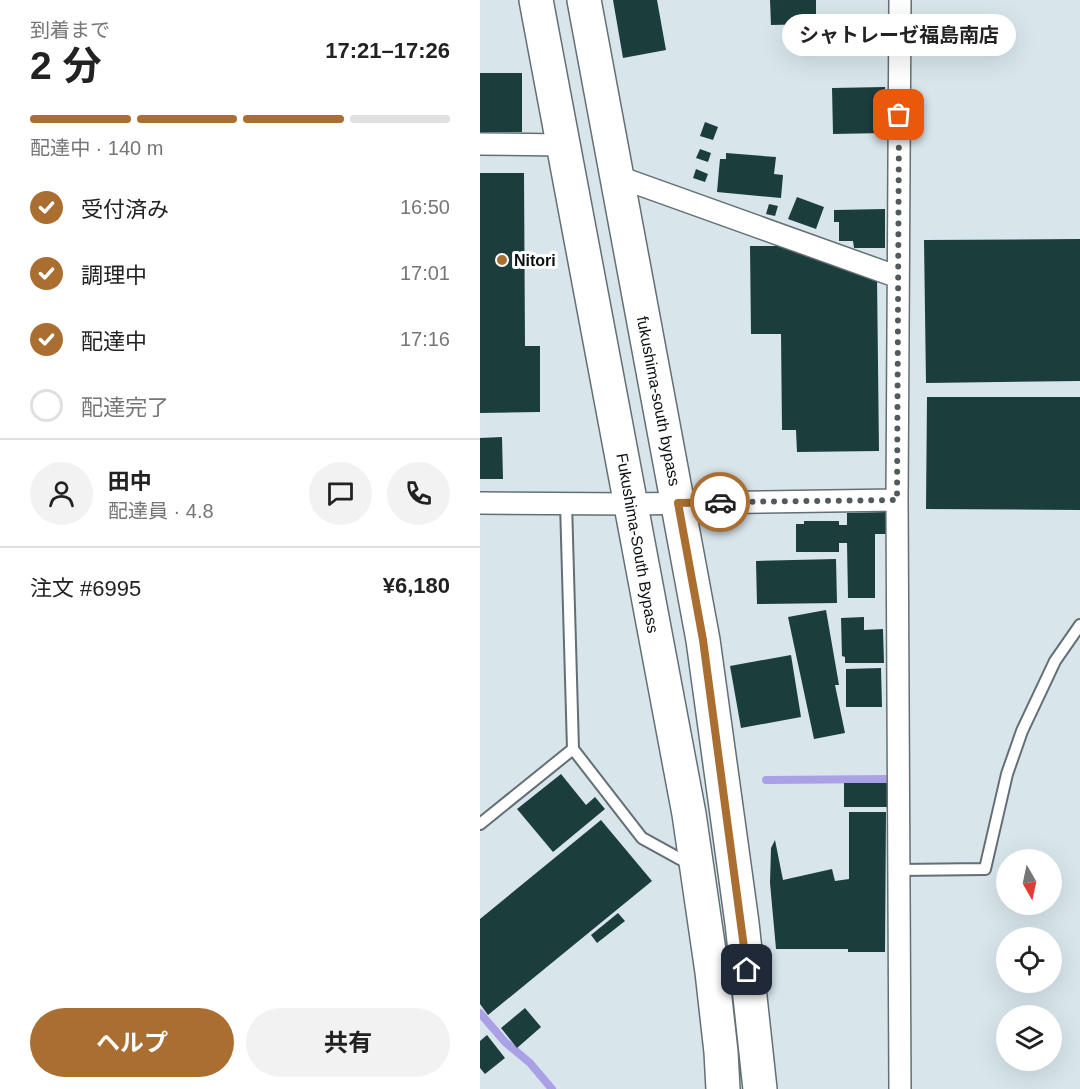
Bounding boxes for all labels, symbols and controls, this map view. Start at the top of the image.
callout: シャトレーゼ福島南店 [782,13,1016,55]
text: 到着まで [30,19,110,41]
text: シャトレーゼ福島南店 [799,24,999,46]
text: 17:21–17:26 [325,38,450,63]
text: 2 分 [30,44,102,87]
pin [873,89,924,140]
icon: bag [882,98,915,131]
text: 配達中 · 140 m [30,137,163,159]
icon: check [30,191,63,224]
text: 16:50 [400,196,450,218]
text: 受付済み [81,197,169,222]
place label: Nitori [514,252,556,269]
marker: Nitori [495,253,509,267]
icon: check [30,257,63,290]
text: 17:01 [400,262,450,284]
text: 調理中 [81,263,147,288]
street label: fukushima-south bypass [634,315,683,487]
icon: check [30,323,63,356]
text: 17:16 [400,328,450,350]
text: 配達中 [81,329,147,354]
text: 配達完了 [81,395,169,420]
street label: Fukushima-South Bypass [613,452,662,634]
button: person [30,462,93,525]
button: chat [309,462,372,525]
button: phone [387,462,450,525]
text: 田中 [108,469,152,494]
courier [690,472,750,532]
icon: car [704,486,737,519]
text: 配達員 · 4.8 [108,500,214,522]
text: ¥6,180 [383,573,450,598]
text: 注文 #6995 [30,576,141,601]
north arrow [996,849,1062,915]
map controls [996,849,1062,1071]
button: locate [996,927,1062,993]
pin [721,944,772,995]
icon: home [730,953,763,986]
button: layers [996,1005,1062,1071]
button: ヘルプ [30,1008,234,1077]
button: 共有 [246,1008,450,1077]

